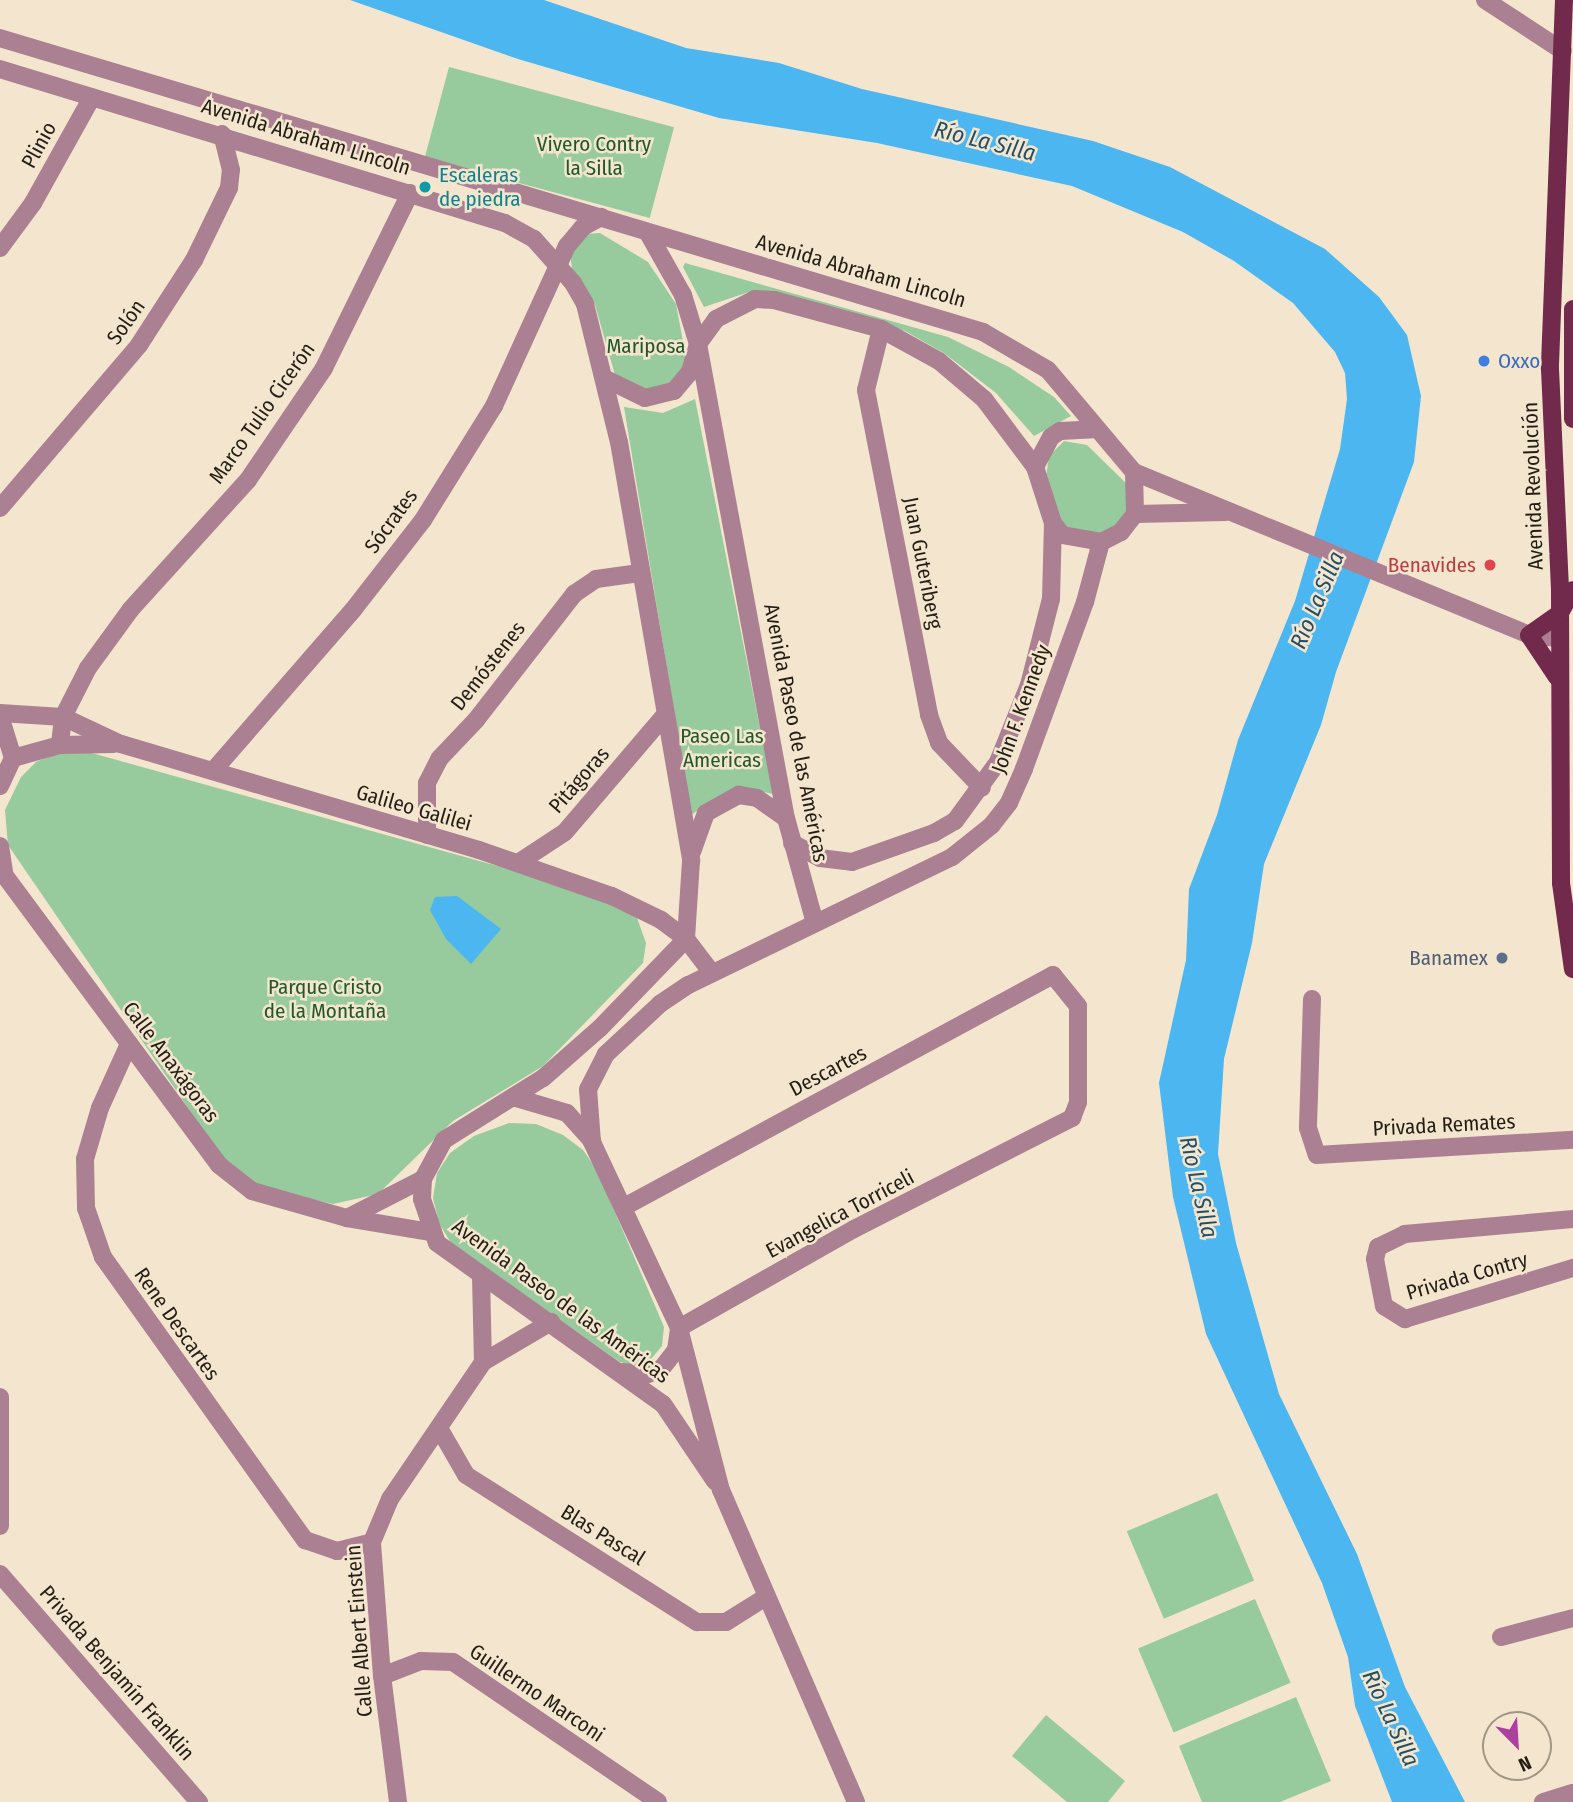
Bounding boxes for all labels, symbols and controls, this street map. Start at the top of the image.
street label: Avenida Abraham Lincoln [199,93,413,181]
water label: Río La Silla [932,115,1038,167]
street label: Plinio [16,117,62,173]
park label: Vivero Contry la Silla [537,131,651,181]
place label: Escaleras de piedra [439,162,521,212]
marker: Escaleras de piedra [417,179,433,195]
street label: Avenida Abraham Lincoln [753,229,969,313]
street label: Solón [102,295,150,349]
park label: Mariposa [606,333,686,359]
street label: Marco Tulio Cicerón [204,337,320,489]
place label: Oxxo [1498,348,1540,374]
marker: Oxxo [1476,353,1492,369]
street label: Avenida Revolución [1517,402,1549,570]
street label: Sócrates [359,484,423,558]
street label: Juan Guteriberg [898,495,948,631]
water label: Río La Silla [1284,547,1350,653]
place label: Benavides [1388,552,1476,578]
marker: Benavides [1482,557,1498,573]
street label: Avenida Paseo de las Américas [759,602,833,864]
street label: Demóstenes [445,616,531,716]
street label: John F. Kennedy [986,641,1056,777]
park label: Paseo Las Americas [680,723,764,773]
street label: Pitágoras [543,742,615,818]
street label: Galileo Galilei [353,780,475,836]
place label: Banamex [1409,945,1488,971]
marker: Banamex [1494,950,1510,966]
park label: Parque Cristo de la Montaña [264,974,386,1024]
street label: Calle Anaxágoras [117,997,225,1127]
street label: Descartes [785,1040,871,1102]
street label: Privada Remates [1372,1109,1516,1141]
water label: Río La Silla [1174,1134,1224,1240]
street label: Evangelica Torriceli [762,1164,918,1264]
street label: Avenida Paseo de las Américas [447,1214,675,1388]
street label: Privada Contry [1403,1247,1531,1305]
street label: Rene Descartes [129,1263,225,1385]
street label: Blas Pascal [556,1499,650,1571]
street label: Calle Albert Einstein [340,1544,378,1718]
street label: Privada Benjamín Franklin [34,1581,200,1765]
street label: Guillermo Marconi [465,1639,609,1747]
water label: Río La Silla [1357,1665,1425,1771]
north arrow [1482,1711,1552,1781]
text: N [1515,1751,1535,1777]

